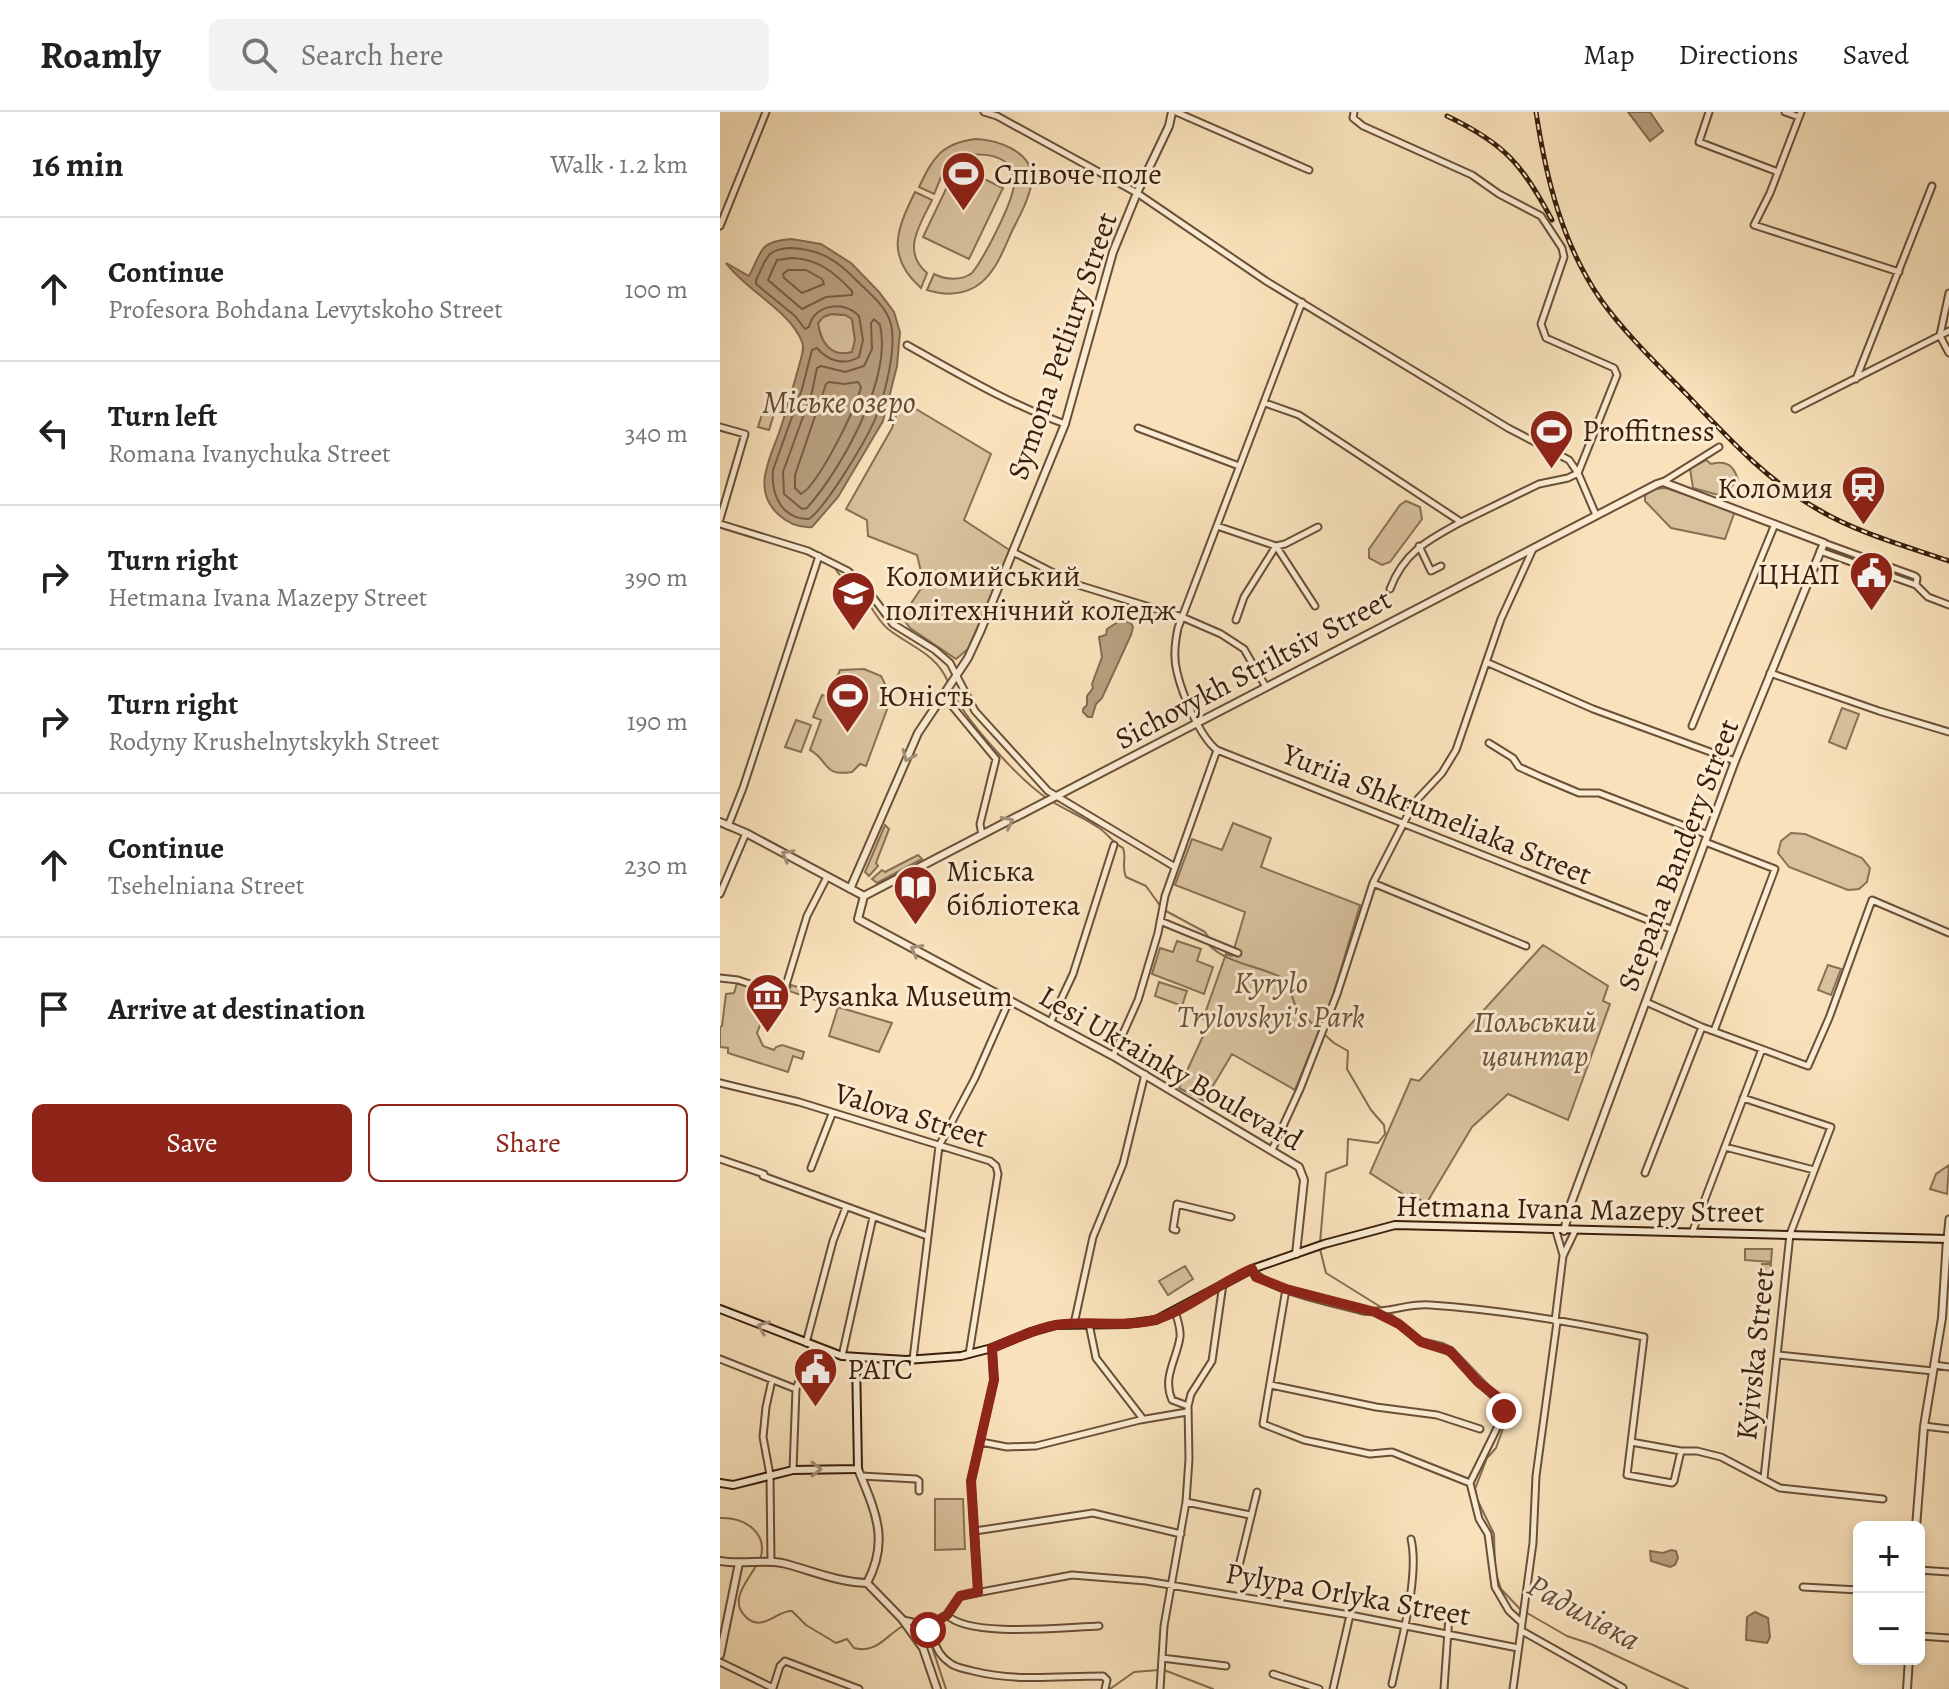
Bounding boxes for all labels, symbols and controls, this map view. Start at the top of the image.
search box [209,19,769,91]
text: Roamly [40,29,161,81]
icon: search [237,33,281,77]
text: Search here [301,35,443,75]
text: Map [1583,36,1634,74]
text: Directions [1678,36,1799,74]
text: Saved [1843,36,1909,74]
text: 16 min [32,141,124,188]
text: Walk · 1.2 km [550,147,688,182]
sports icon: Співоче поле [939,150,987,213]
place label: Співоче поле [994,154,1162,194]
street label: Symona Petliury Street [997,207,1127,485]
text: Continue [108,252,224,292]
icon: ahead [32,267,76,311]
text: 100 m [625,272,688,307]
text: Profesora Bohdana Levytskoho Street [108,292,503,327]
water label: Міське озеро [762,380,916,424]
text: Turn left [108,396,217,436]
sports icon: Proffitness [1527,407,1575,470]
icon: left [32,411,76,455]
place label: Proffitness [1582,411,1715,451]
text: 340 m [625,416,688,451]
text: Romana Ivanychuka Street [108,436,391,471]
station icon: Коломия [1840,464,1888,527]
place label: Коломия [1717,468,1833,508]
text: Turn right [108,540,238,580]
public building icon: ЦНАП [1847,550,1895,613]
place label: ЦНАП [1758,554,1840,594]
icon: right [32,555,76,599]
place label: Коломийський політехнічний коледж [885,556,1177,630]
text: 390 m [625,560,688,595]
school or university icon: Коломийський політехнічний коледж [830,569,878,632]
street label: Sichovykh Striltsiv Street [1108,579,1398,759]
text: Hetmana Ivana Mazepy Street [108,580,427,615]
sports icon: Юність [823,672,871,735]
place label: Юність [878,676,973,716]
text: Turn right [108,684,238,724]
icon: right [32,699,76,743]
text: 190 m [627,704,688,739]
street label: Stepana Bandery Street [1608,713,1748,997]
text: Rodyny Krushelnytskykh Street [108,724,440,759]
street label: Yuriia Shkrumeliaka Street [1275,733,1598,894]
one-way arrow [902,748,918,763]
one-way arrow [999,816,1014,831]
text: Continue [108,828,224,868]
icon: ahead [32,843,76,887]
text: 230 m [624,848,688,883]
one-way arrow [780,849,795,864]
place label: Міська бібліотека [946,851,1080,925]
library icon: Міська бібліотека [891,864,939,927]
text: Tsehelniana Street [108,868,304,903]
one-way arrow [909,945,924,960]
park label: Kyrylo Trylovskyi's Park [1177,963,1365,1037]
museum icon: Pysanka Museum [743,972,791,1035]
place label: Pysanka Museum [798,976,1013,1016]
street label: Lesi Ukrainky Boulevard [1032,976,1311,1160]
icon: arrive [32,987,76,1031]
text: Arrive at destination [108,989,365,1029]
park label: Польський цвинтар [1473,1002,1597,1076]
street label: Valova Street [829,1072,993,1157]
button: Save [32,1104,352,1182]
button: Share [368,1104,688,1182]
street label: Hetmana Ivana Mazepy Street [1395,1186,1765,1232]
street label: Kyivska Street [1726,1266,1784,1442]
one-way arrow [757,1320,771,1336]
public building icon: РАГС [792,1345,840,1408]
place label: РАГС [847,1349,913,1389]
route end [1486,1393,1522,1429]
one-way arrow [810,1460,823,1478]
map controls [1853,1521,1925,1665]
button: + [1853,1521,1925,1593]
street label: Pylypa Orlyka Street [1223,1553,1473,1635]
water label: Радилівка [1519,1563,1649,1661]
button: − [1853,1593,1925,1665]
route start [910,1612,946,1648]

